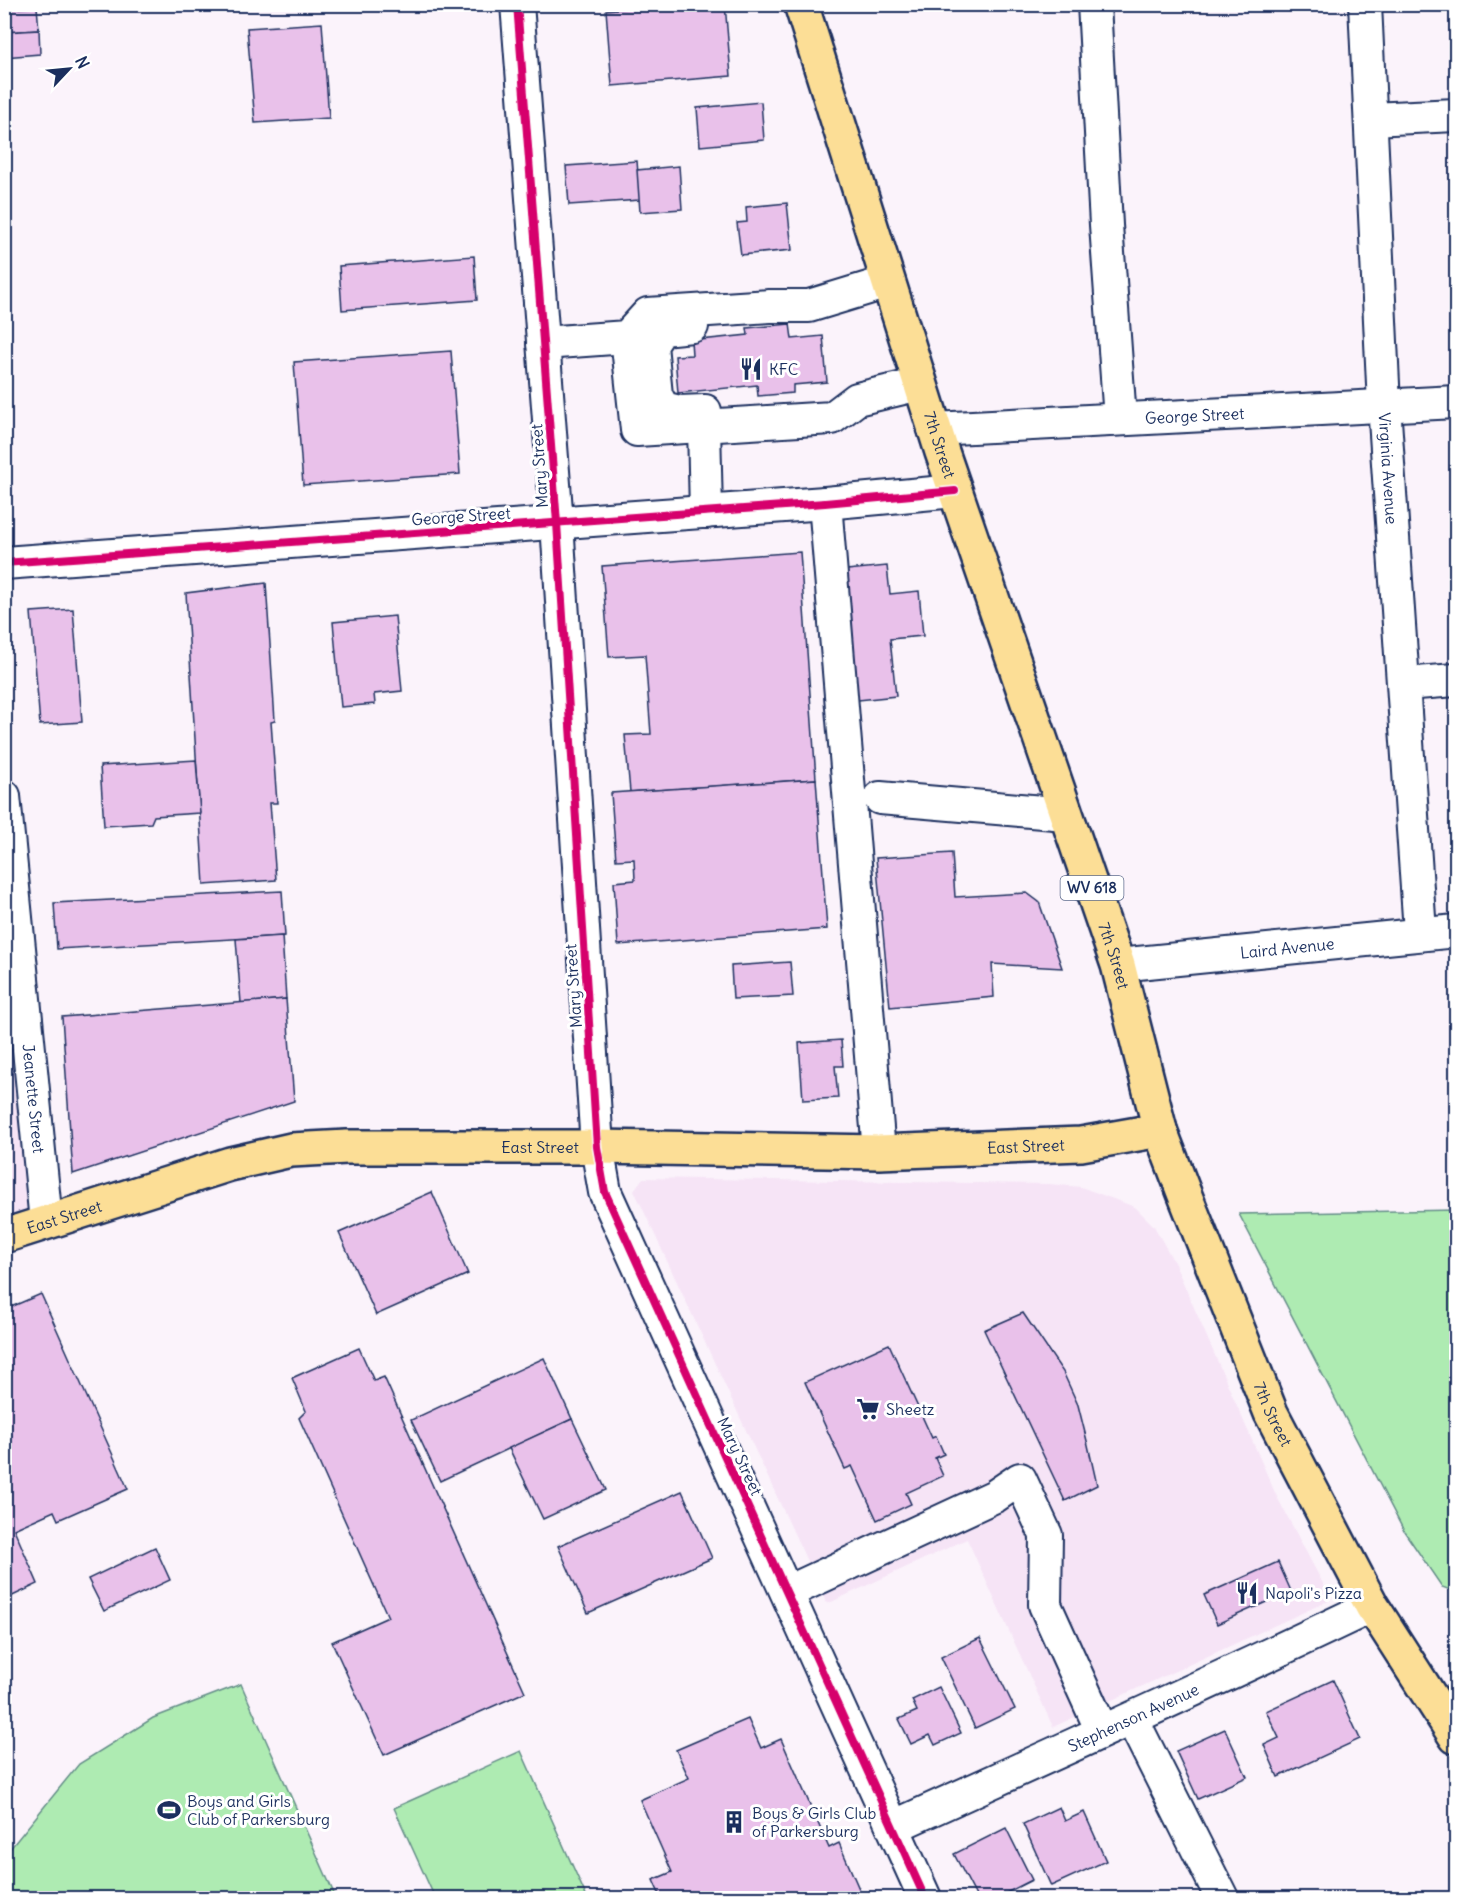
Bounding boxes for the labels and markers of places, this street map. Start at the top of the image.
restaurant icon: KFC [738,356,764,382]
place label: KFC [769,359,798,379]
supermarket icon: Sheetz [855,1396,881,1422]
place label: Sheetz [886,1399,935,1419]
restaurant icon: Napoli's Pizza [1234,1580,1260,1606]
place label: Napoli's Pizza [1265,1583,1362,1603]
place label: Boys and Girls Club of Parkersburg [187,1791,330,1829]
sports icon: Boys and Girls Club of Parkersburg [156,1797,182,1823]
place label: Boys & Girls Club of Parkersburg [752,1803,876,1841]
building icon: Boys & Girls Club of Parkersburg [721,1809,747,1835]

